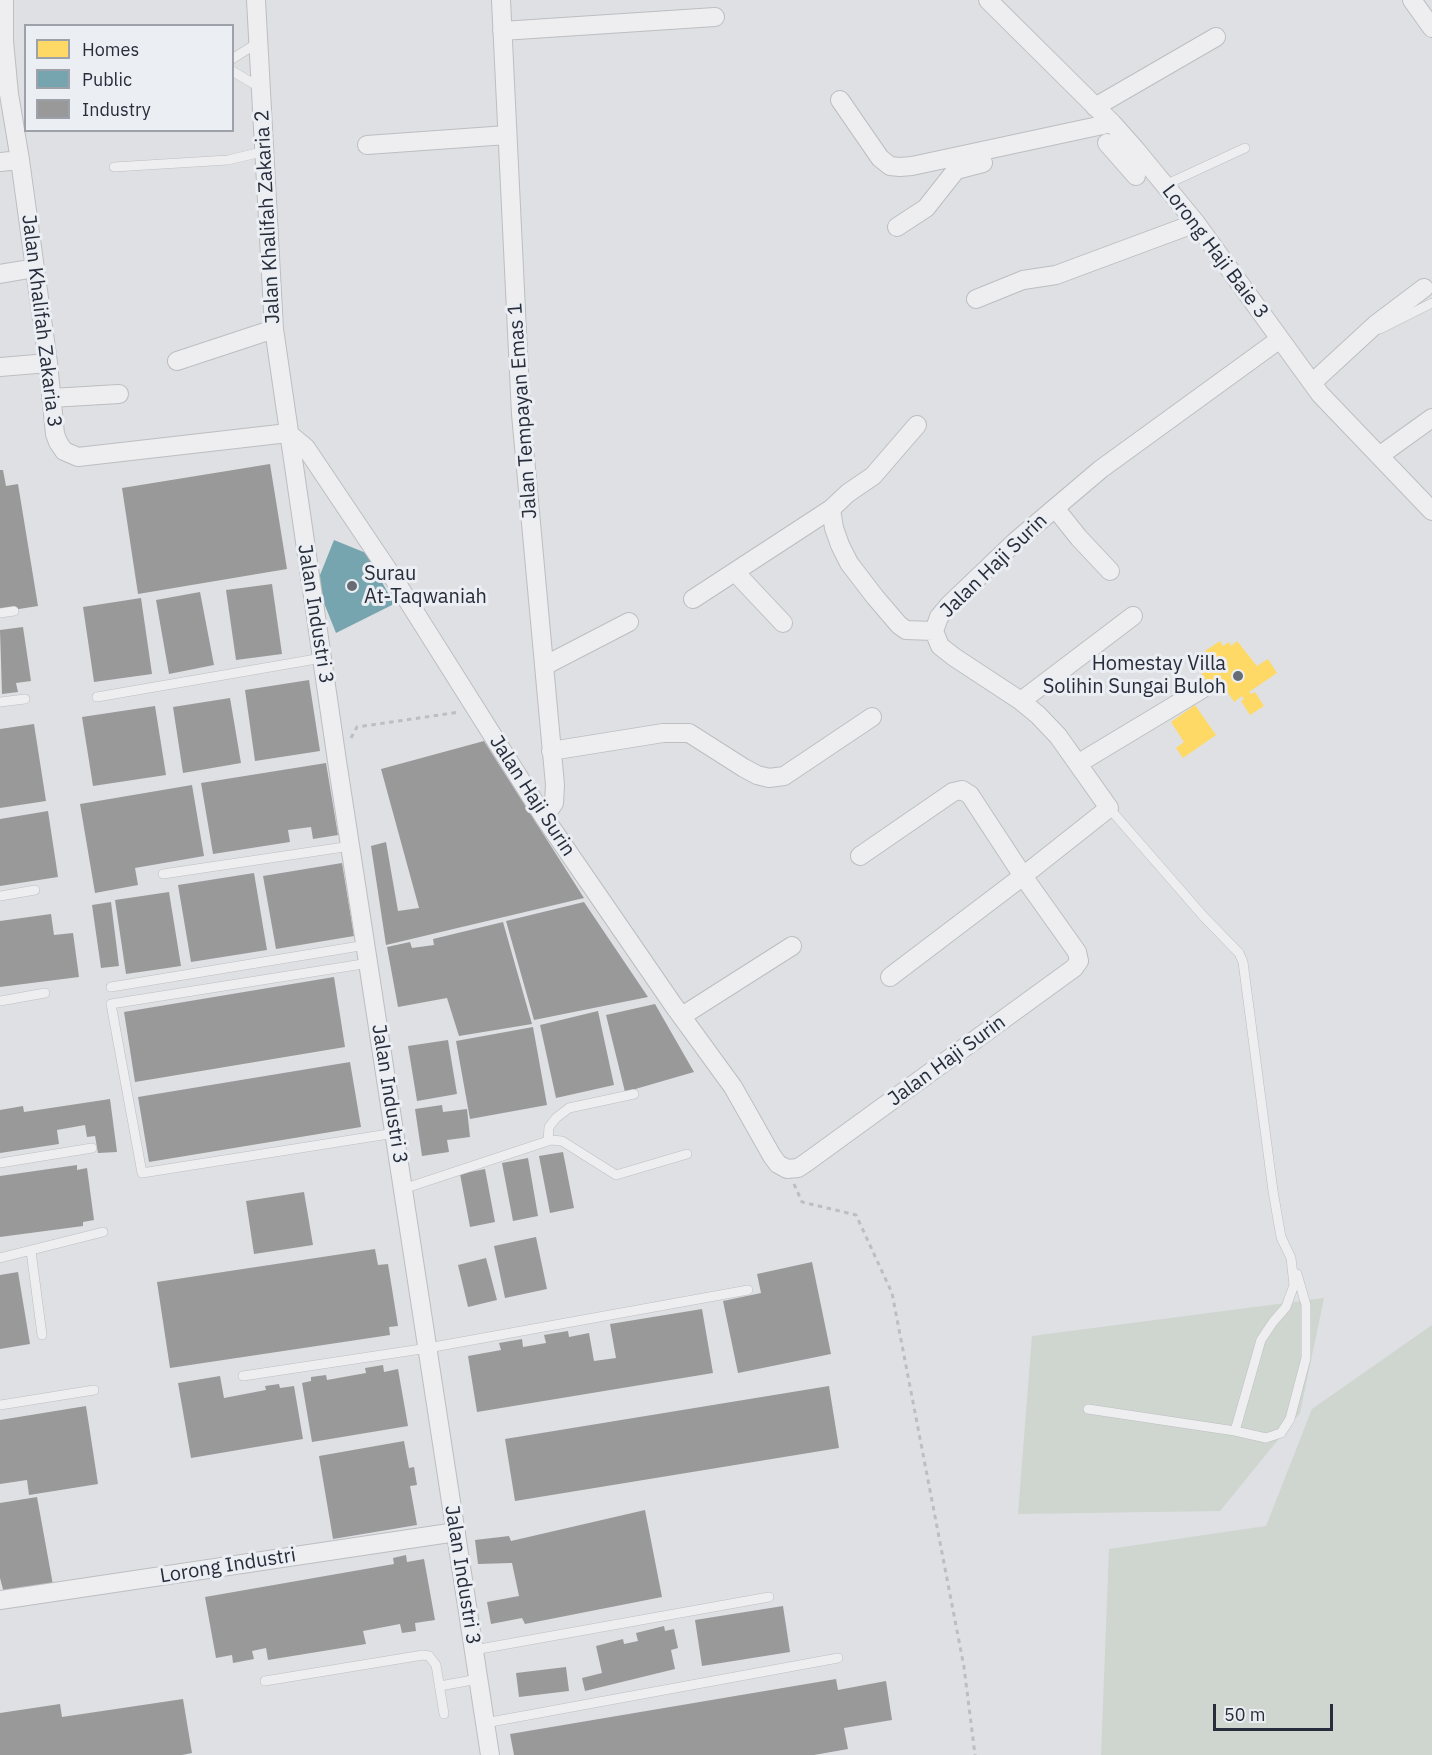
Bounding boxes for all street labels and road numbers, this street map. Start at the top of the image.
street label: Jalan Khalifah Zakaria 2 [250,109,286,325]
street label: Lorong Haji Baie 3 [1157,180,1273,324]
street label: Jalan Khalifah Zakaria 3 [16,213,66,429]
street label: Jalan Tempayan Emas 1 [503,302,543,520]
street label: Jalan Haji Surin [936,509,1052,623]
street label: Jalan Industri 3 [292,542,338,686]
street label: Jalan Haji Surin [484,731,580,861]
street label: Jalan Haji Surin [884,1010,1010,1112]
street label: Jalan Industri 3 [366,1022,412,1166]
street label: Jalan Industri 3 [439,1503,485,1647]
street label: Lorong Industri [158,1543,298,1589]

